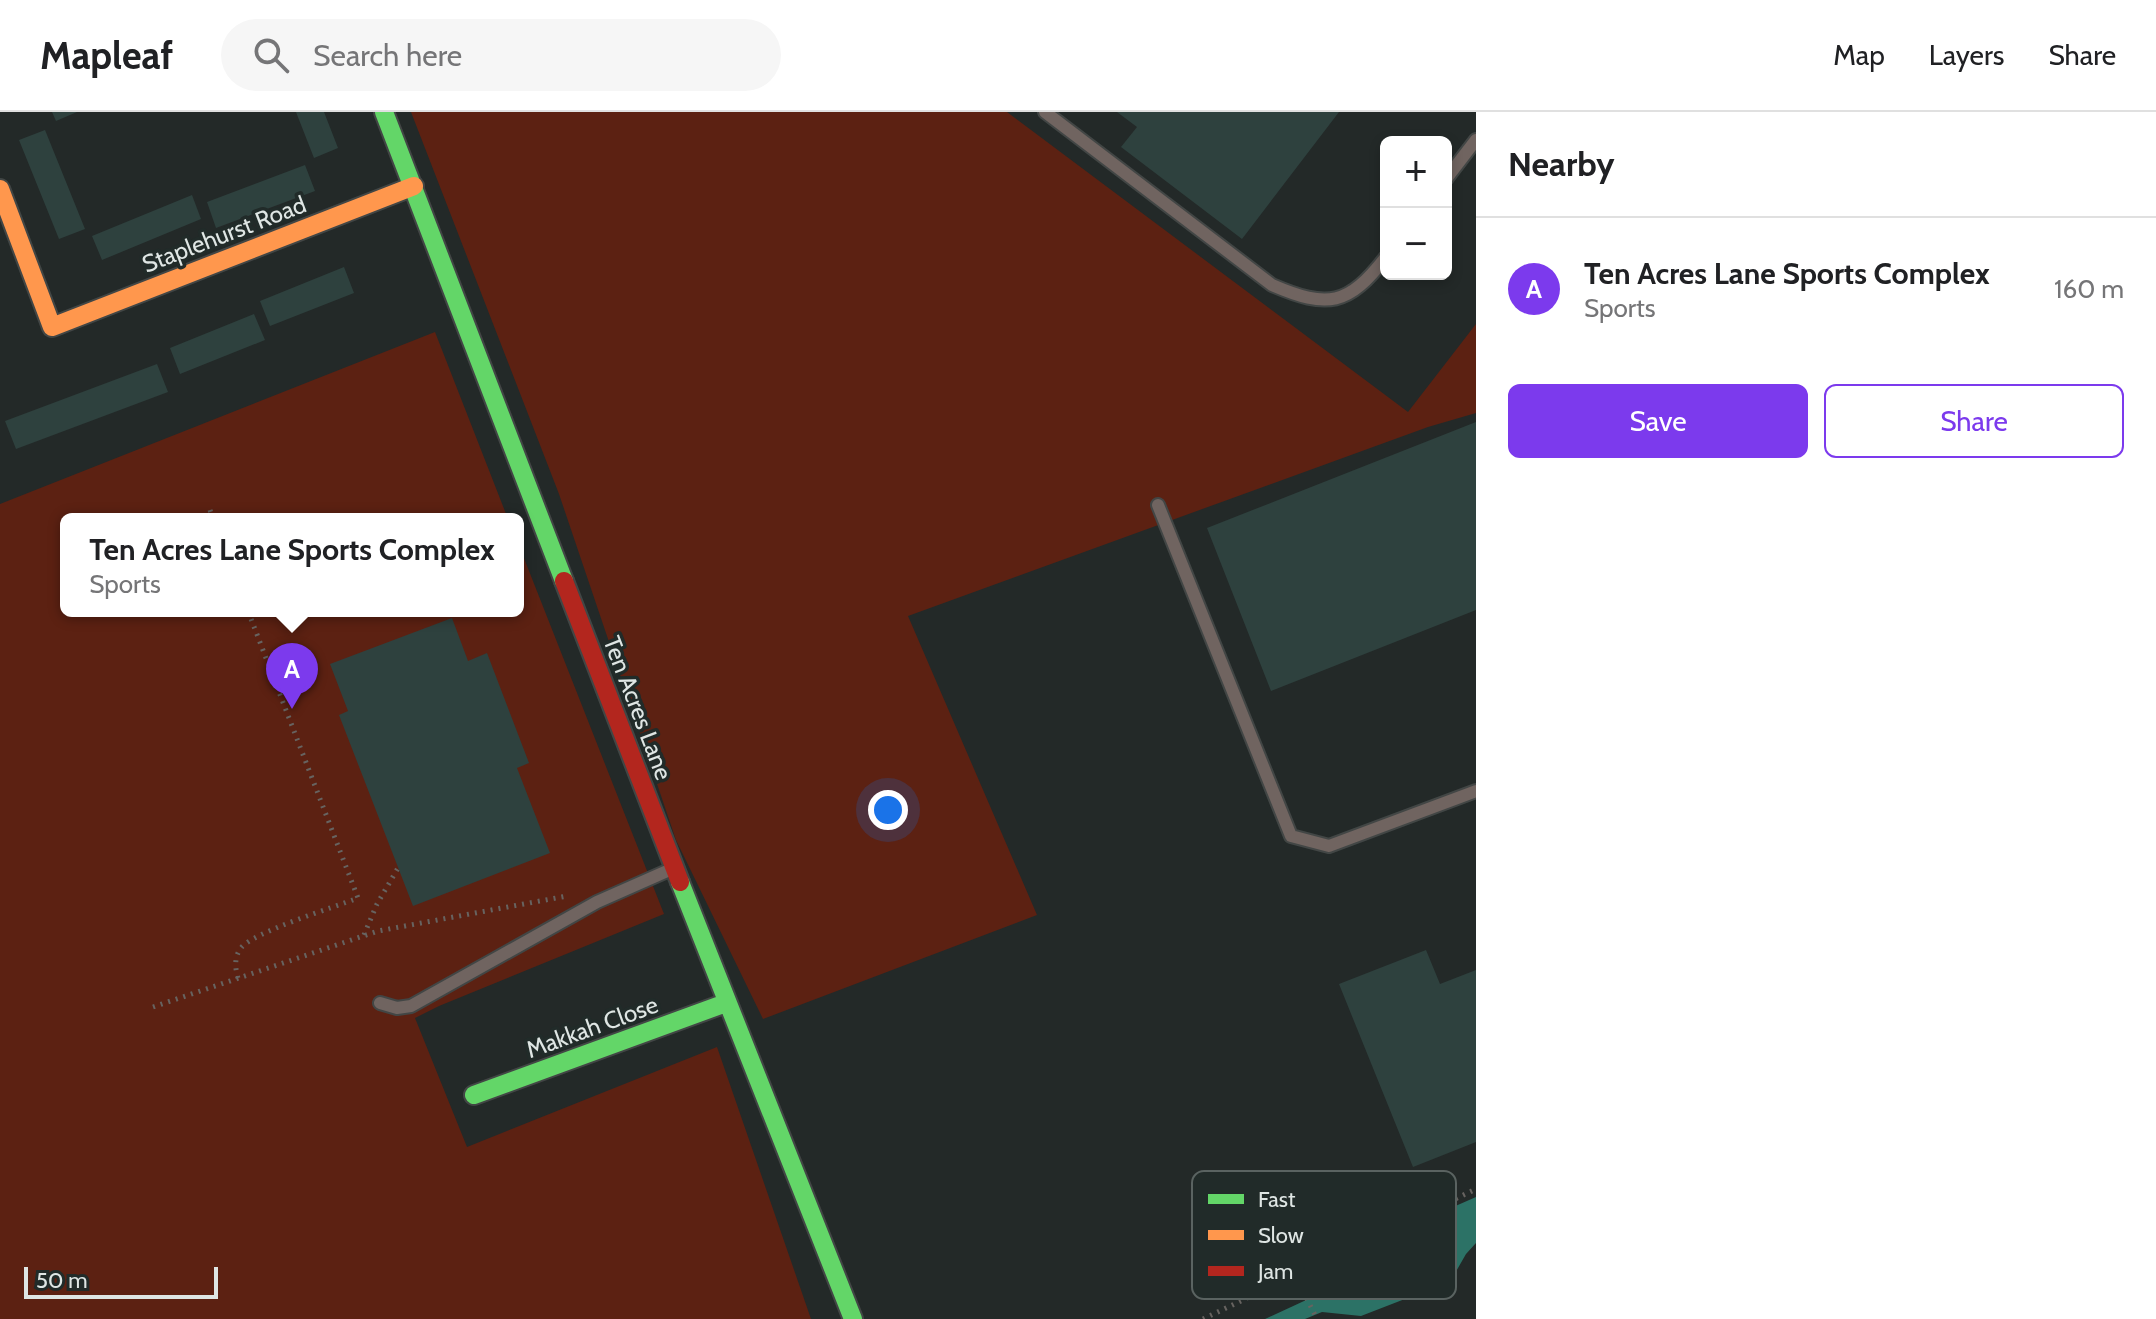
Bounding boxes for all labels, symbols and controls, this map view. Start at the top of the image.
search box [221,19,781,91]
text: Mapleaf [40,32,173,79]
icon: search [249,33,293,77]
text: Search here [313,37,462,74]
text: Map [1833,38,1885,72]
text: Layers [1929,38,2004,72]
text: Share [2048,38,2116,72]
map controls [1380,136,1452,280]
button: + [1380,136,1452,208]
text: Nearby [1508,143,1615,185]
street label: Staplehurst Road [138,189,310,279]
button: − [1380,208,1452,280]
text: Ten Acres Lane Sports Complex [1584,255,1990,292]
text: A [1526,273,1542,305]
text: 160 m [2054,273,2124,305]
text: Sports [1584,292,1656,324]
button: Save [1508,384,1808,458]
button: Share [1824,384,2124,458]
popup [60,513,524,617]
text: Ten Acres Lane Sports Complex [89,531,495,568]
text: Sports [89,568,161,600]
street label: Ten Acres Lane [597,632,679,784]
pin: A [266,643,318,709]
your location [868,790,908,830]
street label: Makkah Close [522,990,662,1064]
legend [1192,1171,1456,1299]
text: Fast [1258,1186,1296,1213]
text: Slow [1258,1222,1304,1249]
text: Jam [1257,1258,1293,1285]
scale bar [24,1263,218,1299]
text: 50 m [36,1267,88,1294]

